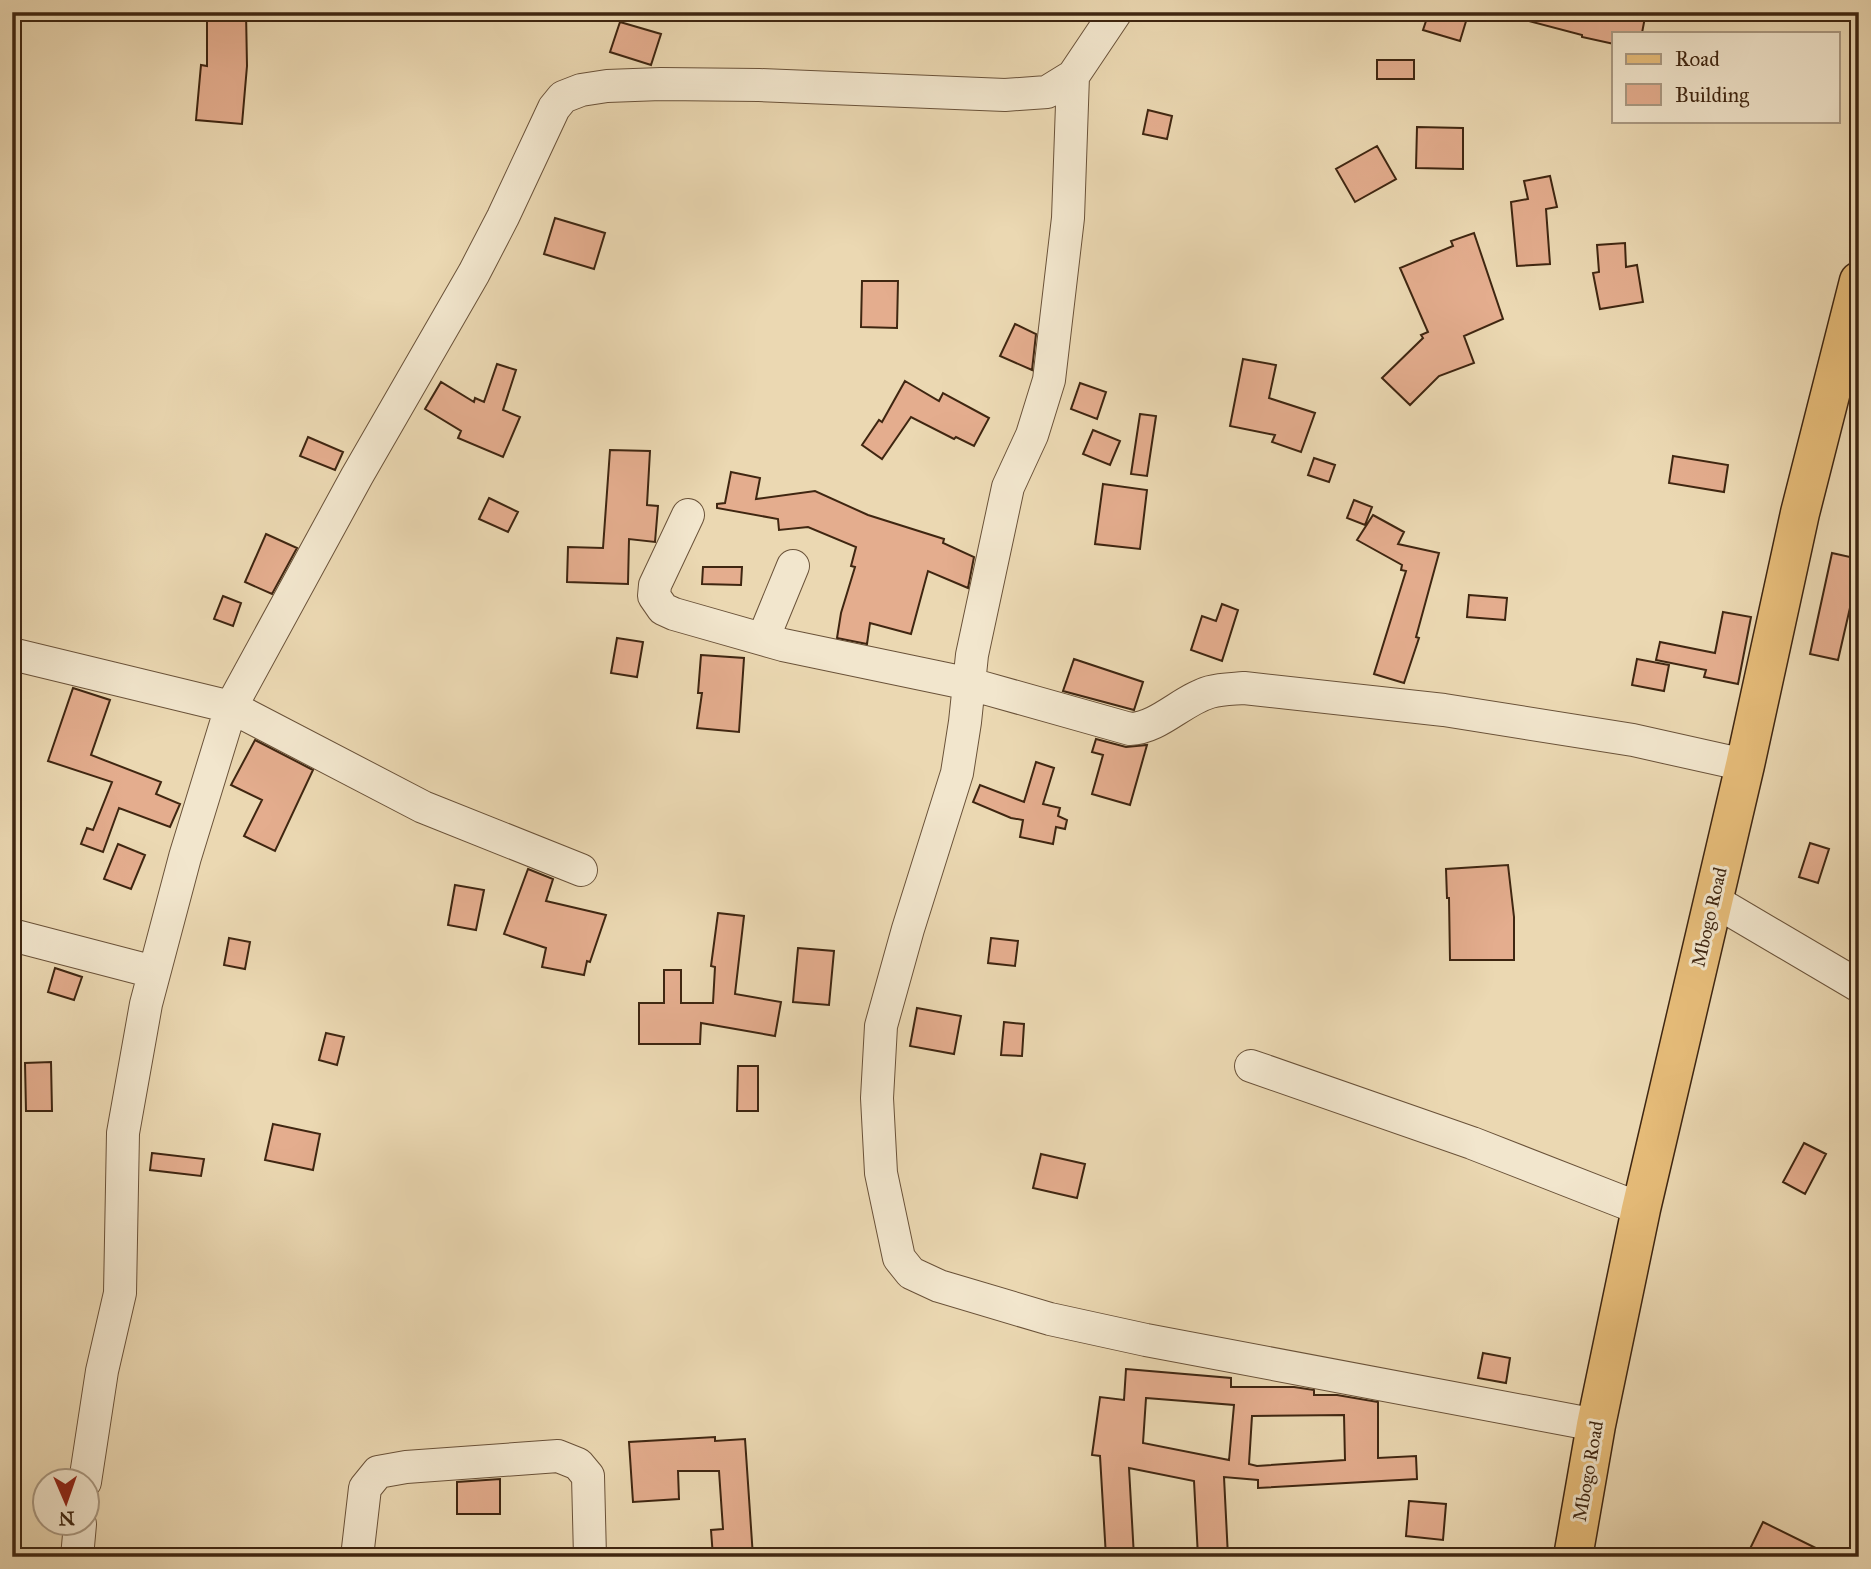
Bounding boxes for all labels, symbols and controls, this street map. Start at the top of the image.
legend [1612,32,1840,122]
text: Road [1675,46,1720,72]
text: Building [1675,82,1749,108]
street label: Mbogo Road [1686,864,1733,969]
street label: Mbogo Road [1568,1418,1609,1523]
north arrow [32,1468,102,1538]
text: N [58,1507,75,1530]

